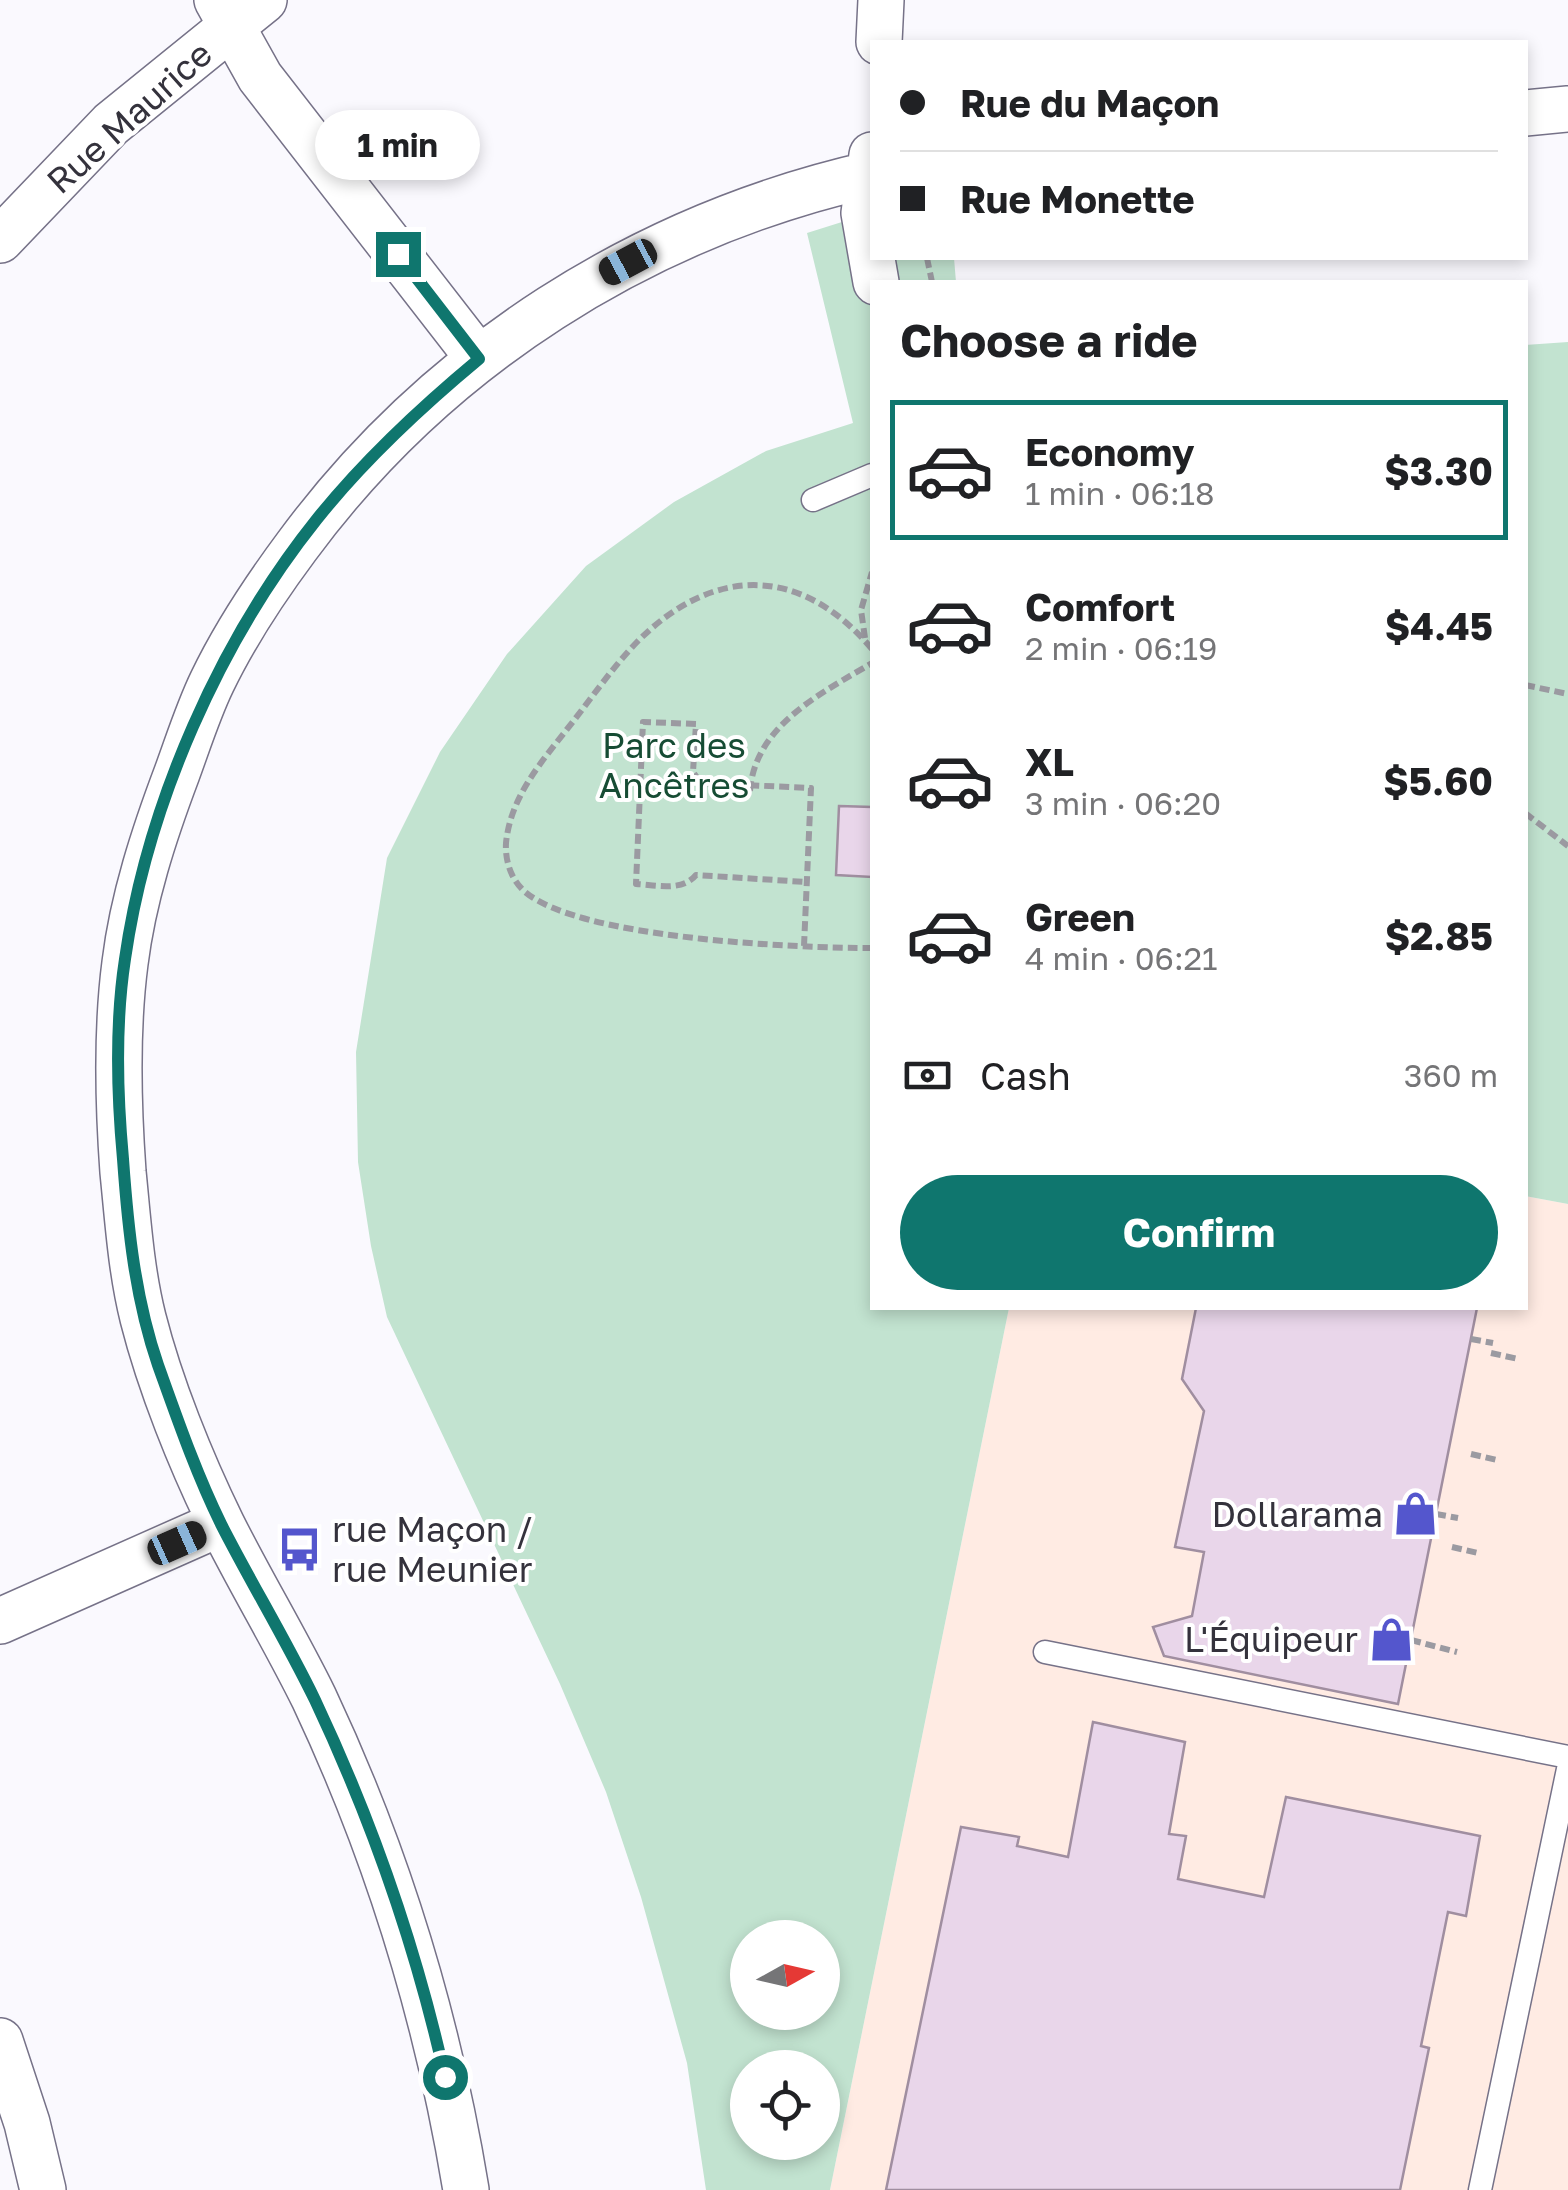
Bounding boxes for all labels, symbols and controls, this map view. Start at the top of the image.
street label: Rue Maurice [38,32,220,202]
text: Rue du Maçon [960,80,1219,125]
callout: 1 min [316,109,480,179]
text: 1 min [357,126,438,164]
text: Rue Monette [960,176,1195,221]
route end [376,232,421,277]
car [594,235,662,289]
text: Choose a ride [900,313,1198,367]
icon: car [905,425,995,515]
text: Economy [1025,429,1194,474]
text: $3.30 [1384,448,1493,493]
text: 1 min · 06:18 [1025,474,1215,512]
icon: car [905,580,995,670]
text: Comfort [1025,584,1175,629]
text: $4.45 [1385,603,1493,648]
text: 2 min · 06:19 [1025,629,1217,667]
park label: Parc des Ancêtres [599,724,749,806]
icon: car [905,735,995,825]
text: XL [1025,739,1074,784]
text: $5.60 [1383,758,1493,803]
text: 3 min · 06:20 [1025,784,1221,822]
icon: car [905,890,995,980]
text: Green [1025,894,1135,939]
text: $2.85 [1385,913,1493,958]
text: 4 min · 06:21 [1025,939,1218,977]
icon: cash [900,1048,955,1103]
text: Cash [980,1053,1071,1098]
text: 360 m [1404,1056,1498,1094]
button: Confirm [900,1175,1498,1290]
shop icon: Dollarama [1392,1490,1440,1538]
place label: Dollarama [1211,1493,1383,1535]
place label: rue Maçon / rue Meunier [332,1508,533,1590]
car [143,1517,211,1569]
bus stop icon: rue Maçon / rue Meunier [275,1525,323,1573]
shop icon: L'Équipeur [1367,1615,1415,1663]
place label: L'Équipeur [1184,1618,1358,1660]
north arrow [730,1920,840,2030]
map controls [730,1920,840,2160]
button: locate [730,2050,840,2160]
route start [423,2055,468,2100]

